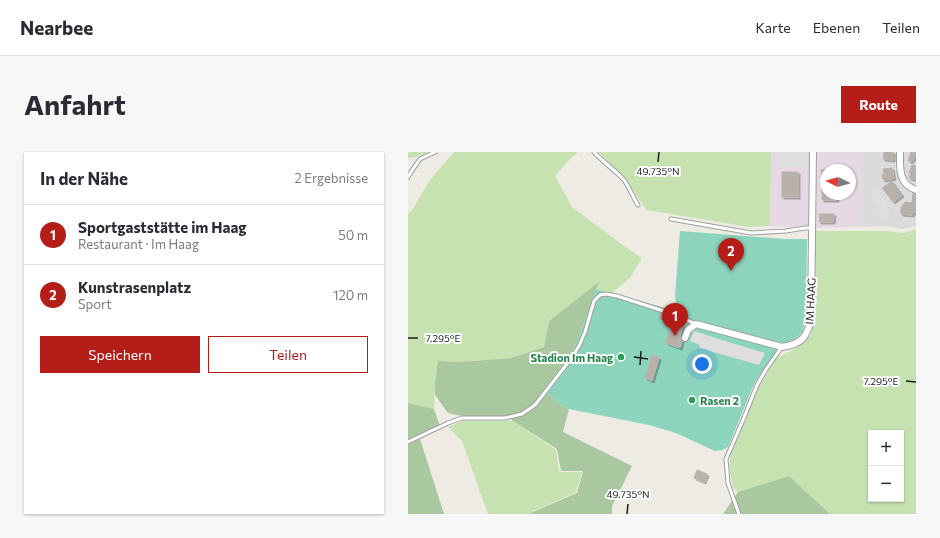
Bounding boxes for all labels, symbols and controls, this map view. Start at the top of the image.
text: Nearbee [20,16,93,39]
text: Karte [755,19,791,36]
text: Ebenen [813,19,860,36]
text: Teilen [882,19,920,36]
button: Route [841,86,916,123]
text: Anfahrt [24,87,126,121]
north arrow [820,164,856,200]
text: 49.735°N [636,165,680,177]
text: In der Nähe [40,168,128,189]
text: 2 Ergebnisse [294,170,368,186]
text: Sportgaststätte im Haag [78,218,247,236]
text: 1 [50,227,56,243]
text: 50 m [338,227,368,243]
text: Restaurant · Im Haag [78,236,199,252]
pin: 2 [718,238,744,271]
street label: IM HAAG [802,277,818,325]
text: Kunstrasenplatz [78,278,191,296]
text: 2 [49,287,57,303]
text: 120 m [333,287,368,303]
text: Sport [78,296,112,312]
pin: 1 [662,303,688,336]
text: 7.295°E [426,332,461,344]
button: Speichern [40,336,200,373]
button: Teilen [208,336,368,373]
place label: Stadion Im Haag [530,351,613,364]
marker: Stadion Im Haag [616,352,626,362]
your location [692,354,712,374]
text: 7.295°E [864,375,899,387]
place label: Rasen 2 [700,394,739,407]
marker: Rasen 2 [687,395,697,405]
map controls [868,430,904,502]
button: + [868,430,904,466]
button: − [868,466,904,502]
text: 49.735°N [606,488,650,500]

